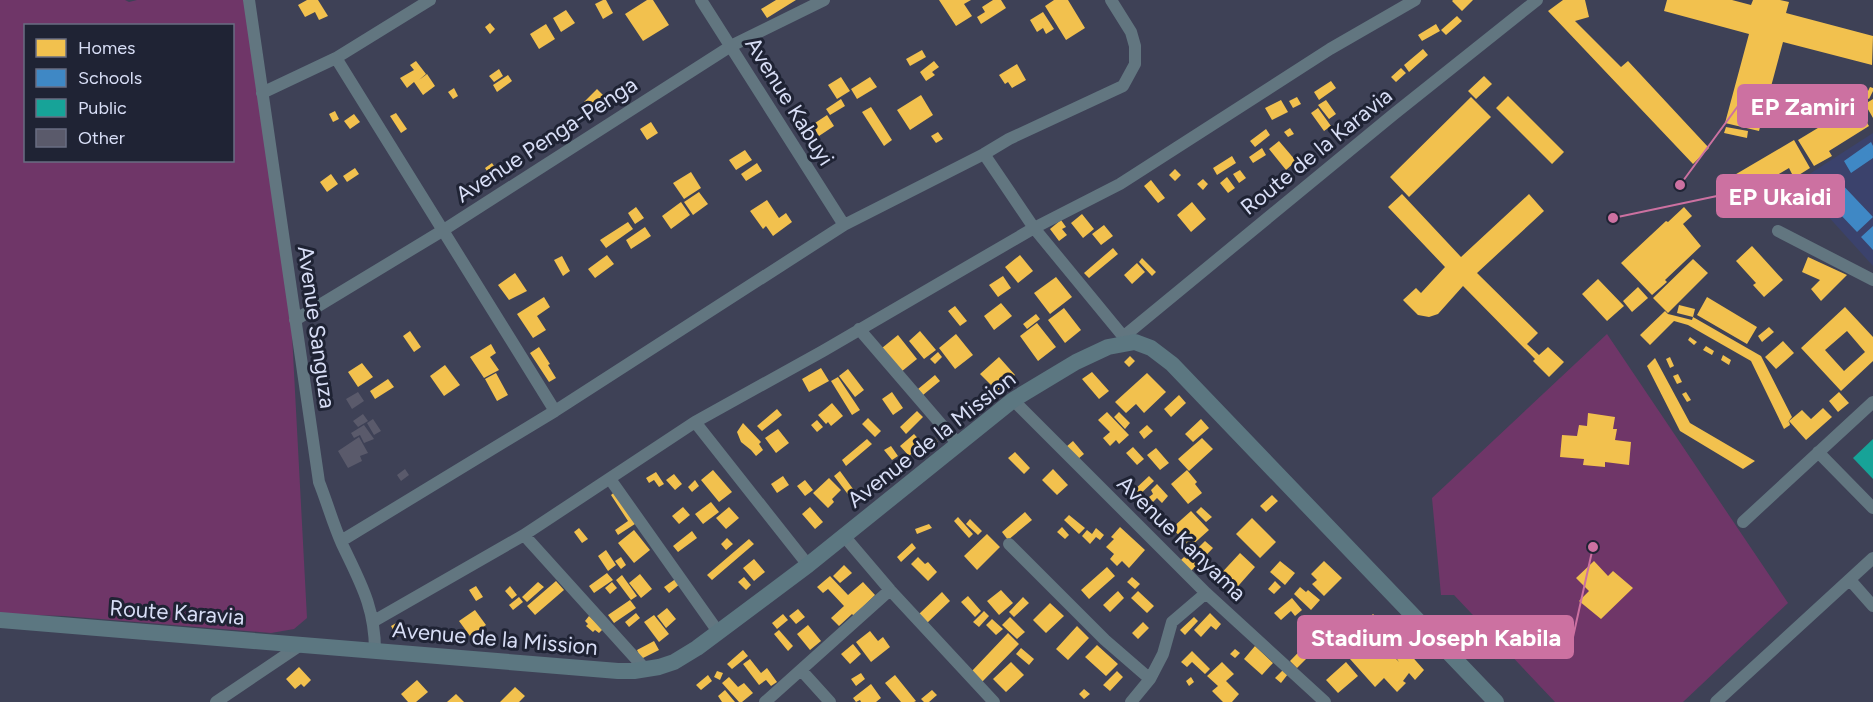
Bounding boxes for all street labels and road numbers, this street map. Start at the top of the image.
street label: Avenue Kabuyi [739,32,840,170]
street label: Avenue Penga-Penga [450,71,642,208]
street label: Route de la Karavia [1235,82,1397,221]
street label: Avenue Sanguza [292,244,341,410]
street label: Avenue de la Mission [842,365,1021,513]
street label: Avenue Kanyama [1112,470,1252,607]
street label: Route Karavia [109,594,245,631]
street label: Avenue de la Mission [391,616,599,661]

